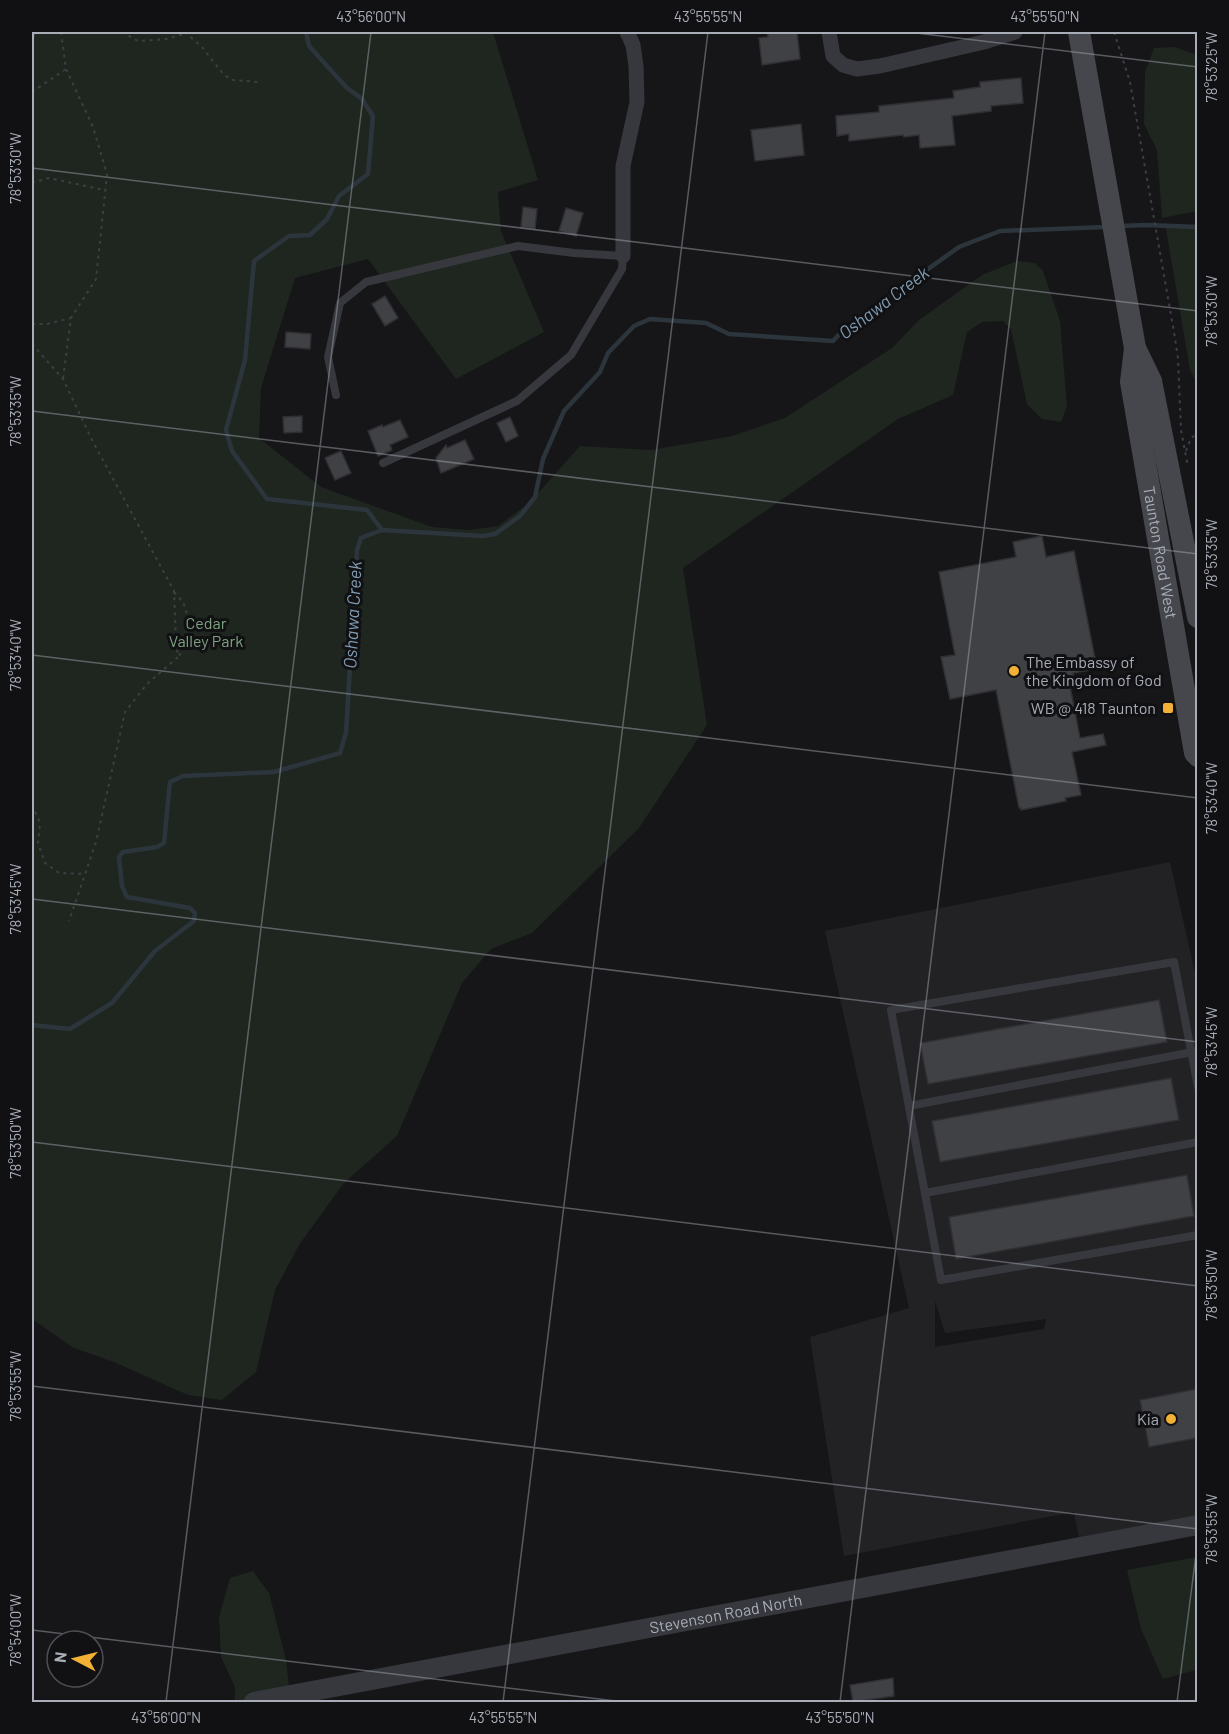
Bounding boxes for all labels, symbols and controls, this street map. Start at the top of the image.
text: 43°56'00"N [336,7,406,25]
text: 43°55'55"N [674,7,742,25]
text: 43°55'50"N [1010,7,1080,25]
text: 78°53'25"W [1202,32,1220,102]
text: 78°53'30"W [6,132,24,204]
water label: Oshawa Creek [834,261,933,343]
text: 78°53'30"W [1202,275,1220,347]
text: 78°53'35"W [6,376,24,446]
street label: Taunton Road West [1140,484,1182,620]
text: 78°53'35"W [1202,519,1220,589]
water label: Oshawa Creek [338,560,366,669]
park label: Cedar Valley Park [169,613,243,650]
text: 78°53'40"W [6,619,24,691]
place label: The Embassy of the Kingdom of God [1026,652,1162,689]
marker: The Embassy of the Kingdom of God [1007,664,1021,678]
place label: WB @ 418 Taunton [1031,698,1156,717]
marker: WB @ 418 Taunton [1161,701,1175,715]
text: 78°53'40"W [1202,762,1220,834]
text: 78°53'45"W [6,864,24,935]
text: 78°53'45"W [1202,1007,1220,1078]
text: 78°53'50"W [6,1107,24,1179]
text: 78°53'50"W [1202,1249,1220,1321]
text: 78°53'55"W [6,1351,24,1421]
place label: Kia [1137,1409,1159,1428]
marker: Kia [1164,1412,1178,1426]
text: 78°53'55"W [1202,1494,1220,1564]
street label: Stevenson Road North [648,1589,803,1637]
text: 78°54'00"W [6,1594,24,1666]
north arrow [45,1629,105,1689]
text: N [50,1651,70,1664]
text: 43°56'00"N [131,1708,201,1726]
text: 43°55'55"N [469,1708,537,1726]
text: 43°55'50"N [805,1708,875,1726]

